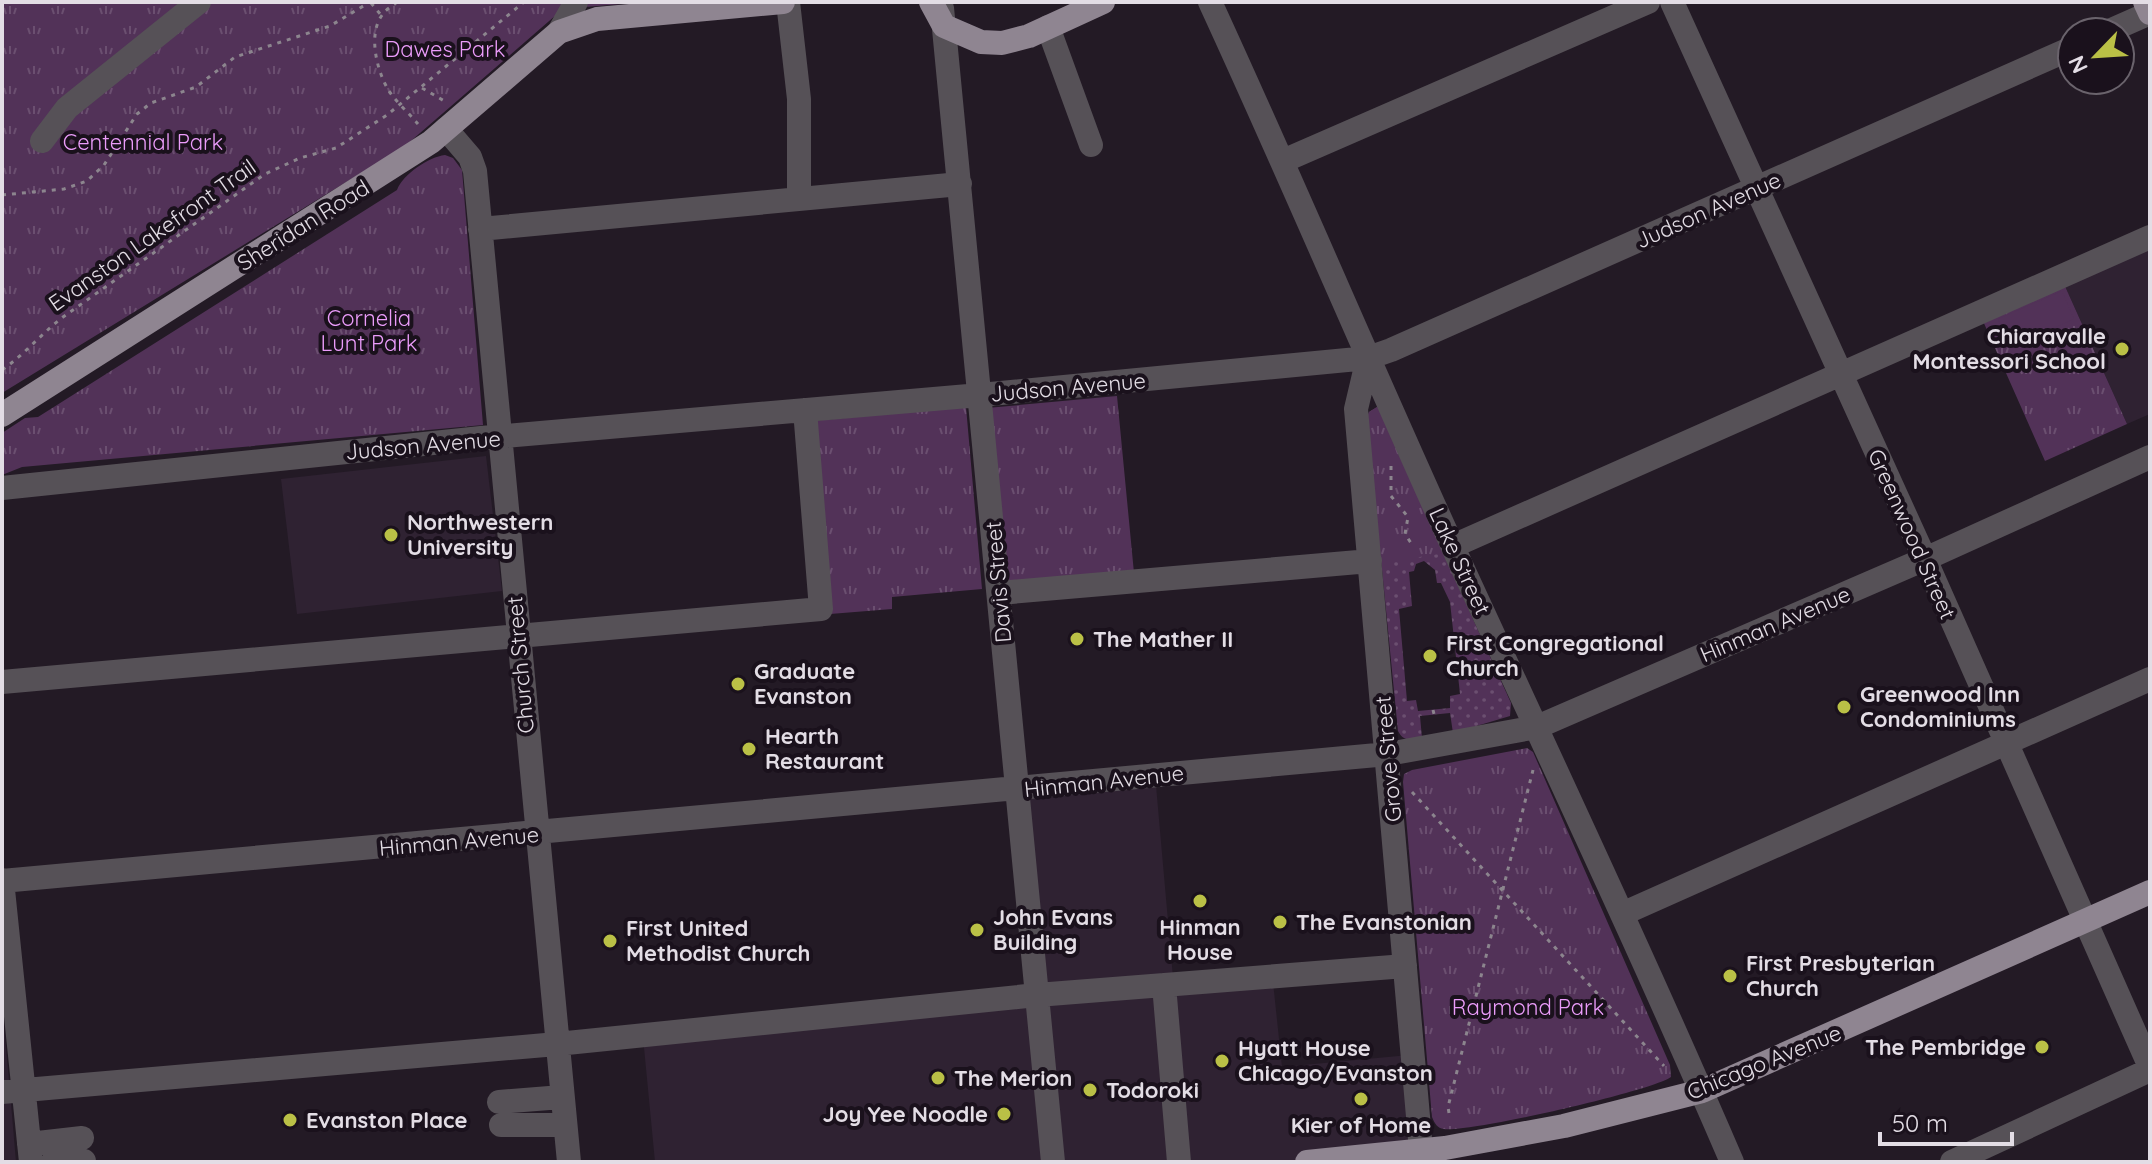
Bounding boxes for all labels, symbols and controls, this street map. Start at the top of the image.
north arrow [2056,16,2136,96]
park label: Dawes Park [385,35,505,63]
text: N [2062,51,2094,78]
park label: Centennial Park [63,128,223,156]
street label: Evanston Lakefront Trail [43,153,261,317]
street label: Judson Avenue [1631,165,1785,255]
street label: Sheridan Road [232,173,374,277]
park label: Cornelia Lunt Park [321,304,417,357]
place label: Chiaravalle Montessori School [1913,322,2106,375]
marker: Chiaravalle Montessori School [2113,340,2131,358]
street label: Judson Avenue [989,366,1147,408]
street label: Judson Avenue [344,424,502,466]
street label: Greenwood Street [1862,445,1962,623]
street label: Lake Street [1423,503,1497,619]
place label: Northwestern University [407,508,553,561]
street label: Davis Street [979,520,1017,644]
marker: Northwestern University [382,526,400,544]
street label: Hinman Avenue [1696,580,1854,668]
street label: Church Street [500,595,540,735]
place label: The Mather II [1093,625,1233,653]
place label: First Congregational Church [1446,629,1664,682]
marker: The Mather II [1068,630,1086,648]
marker: First Congregational Church [1421,647,1439,665]
place label: Graduate Evanston [754,657,855,710]
marker: Graduate Evanston [729,675,747,693]
place label: Greenwood Inn Condominiums [1860,680,2020,733]
street label: Grove Street [1369,695,1407,823]
marker: Greenwood Inn Condominiums [1835,698,1853,716]
place label: Hearth Restaurant [765,722,884,775]
marker: Hearth Restaurant [740,740,758,758]
street label: Hinman Avenue [1023,759,1185,803]
street label: Hinman Avenue [378,820,540,862]
marker: Hinman House [1191,892,1209,910]
place label: John Evans Building [993,903,1113,956]
place label: The Evanstonian [1296,908,1472,936]
place label: Hinman House [1159,913,1241,966]
marker: The Evanstonian [1271,913,1289,931]
place label: First United Methodist Church [626,914,810,967]
marker: John Evans Building [968,921,986,939]
marker: First United Methodist Church [601,932,619,950]
place label: First Presbyterian Church [1746,949,1935,1002]
marker: First Presbyterian Church [1721,967,1739,985]
park label: Raymond Park [1452,993,1604,1021]
street label: Chicago Avenue [1683,1018,1845,1106]
place label: The Pembridge [1865,1033,2026,1061]
place label: Hyatt House Chicago/Evanston [1238,1034,1433,1087]
marker: The Pembridge [2033,1038,2051,1056]
marker: Hyatt House Chicago/Evanston [1213,1052,1231,1070]
place label: The Merion [954,1064,1072,1092]
marker: The Merion [929,1069,947,1087]
place label: Todoroki [1106,1076,1199,1104]
marker: Todoroki [1081,1081,1099,1099]
marker: Kier of Home [1352,1090,1370,1108]
scale bar [1880,1096,2012,1146]
place label: Joy Yee Noodle [823,1100,988,1128]
marker: Joy Yee Noodle [995,1105,1013,1123]
place label: Evanston Place [306,1106,467,1134]
text: 50 m [1892,1108,1948,1138]
marker: Evanston Place [281,1111,299,1129]
place label: Kier of Home [1291,1111,1431,1139]

